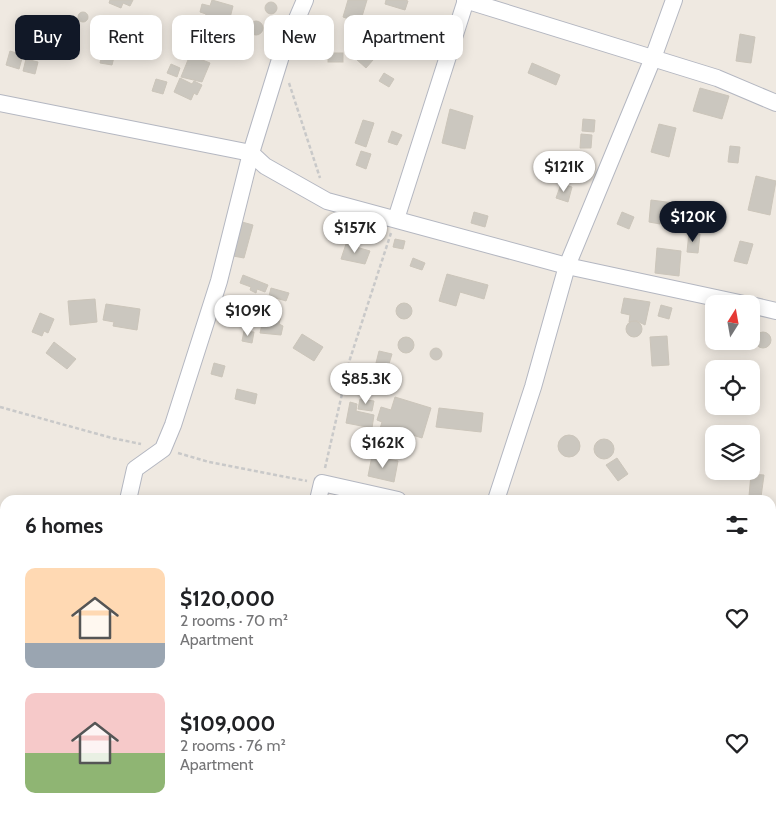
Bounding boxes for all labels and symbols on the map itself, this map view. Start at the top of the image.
pin: $121K [529,150,599,193]
pin: $120K [658,200,728,243]
pin: $157K [320,212,390,254]
pin: $109K [213,294,283,337]
north arrow [705,295,760,350]
pin: $85.3K [325,362,407,405]
pin: $162K [348,426,418,469]

